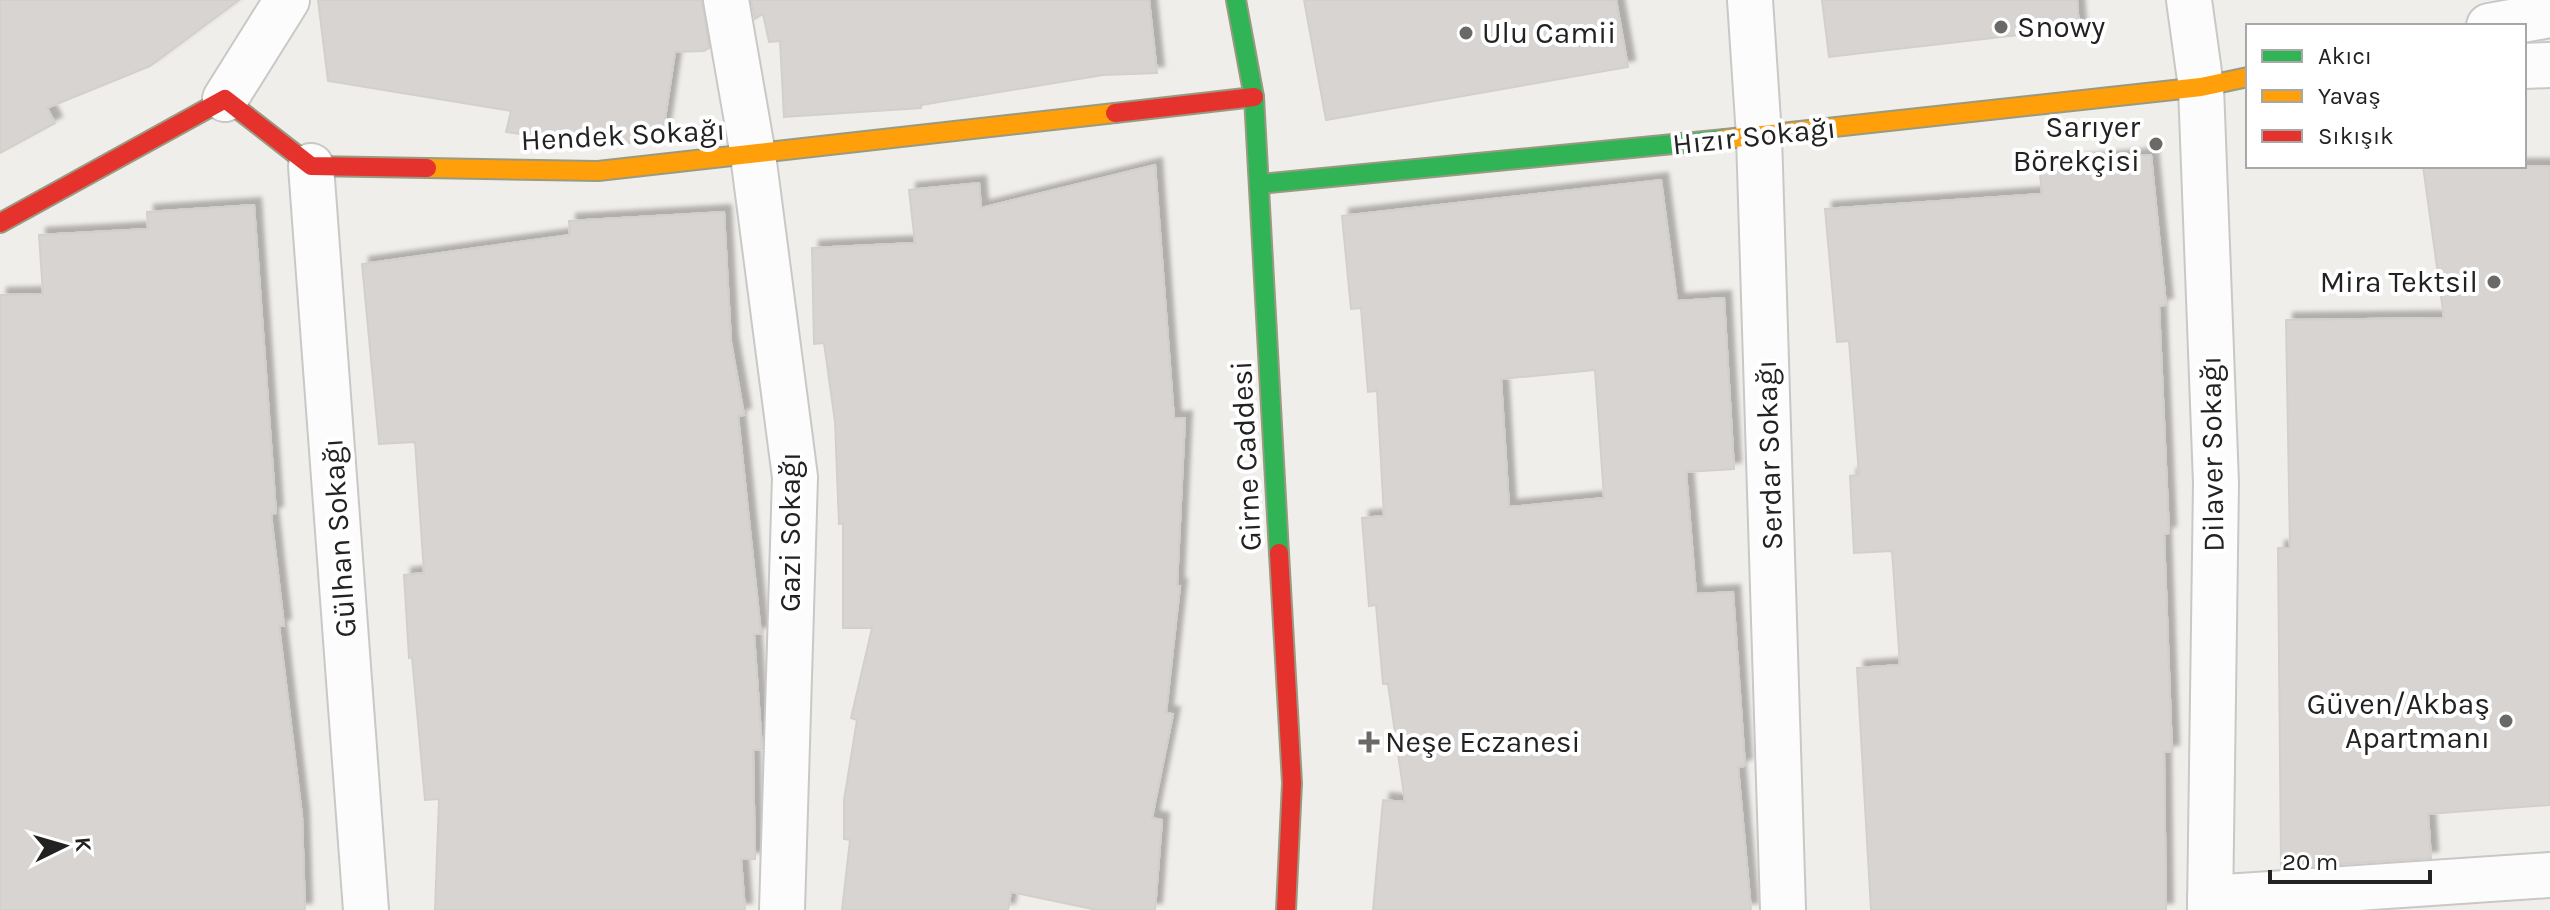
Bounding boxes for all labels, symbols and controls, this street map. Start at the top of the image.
place label: Snowy [2017,9,2105,45]
place label: Ulu Camii [1482,15,1616,51]
marker: Snowy [1992,18,2010,36]
marker: Ulu Camii [1457,24,1475,42]
legend [2246,24,2526,168]
text: Akıcı [2318,42,2372,70]
text: Yavaş [2318,82,2381,110]
place label: Sarıyer Börekçisi [2013,109,2140,179]
street label: Hızır Sokağı [1671,110,1837,162]
street label: Hendek Sokağı [520,112,726,158]
text: Sıkışık [2318,122,2394,150]
marker: Sarıyer Börekçisi [2147,135,2165,153]
place label: Mira Tektsil [2320,264,2478,300]
marker: Mira Tektsil [2485,273,2503,291]
street label: Dilaver Sokağı [2192,356,2232,552]
street label: Serdar Sokağı [1748,359,1790,551]
street label: Girne Caddesi [1223,360,1269,552]
street label: Gülhan Sokağı [314,437,364,639]
street label: Gazi Sokağı [772,452,808,612]
place label: Güven/Akbaş Apartmanı [2307,686,2490,756]
marker: Güven/Akbaş Apartmanı [2497,712,2515,730]
place label: Neşe Eczanesi [1385,724,1581,760]
marker: Neşe Eczanesi [1360,733,1378,751]
north arrow [24,806,104,886]
scale bar [2270,834,2430,884]
text: K [69,836,97,853]
text: 20 m [2282,848,2338,876]

